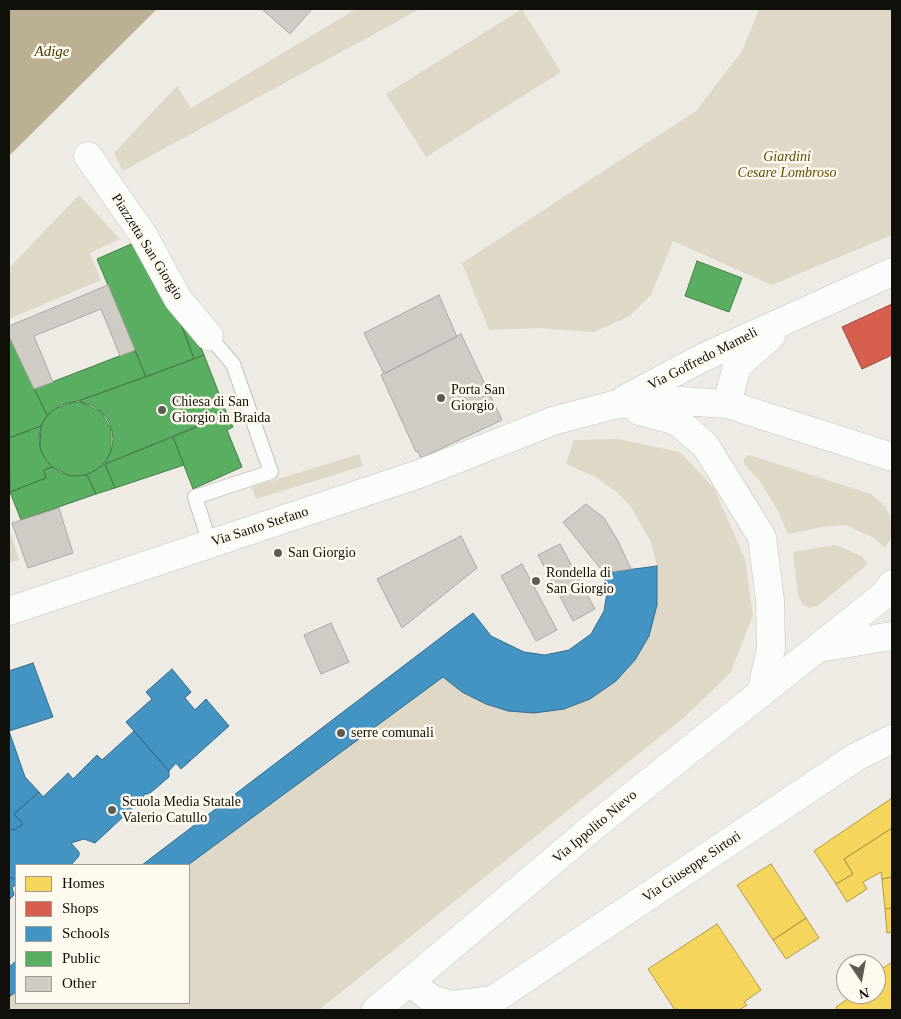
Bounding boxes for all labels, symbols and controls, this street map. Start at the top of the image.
water label: Adige [35,43,69,61]
park label: Giardini Cesare Lombroso [738,149,836,182]
street label: Piazzetta San Giorgio [108,191,186,303]
street label: Via Goffredo Mameli [645,324,761,394]
place label: Porta San Giorgio [451,382,505,414]
marker: Porta San Giorgio [435,392,447,404]
place label: Chiesa di San Giorgio in Braida [172,394,271,427]
marker: Chiesa di San Giorgio in Braida [156,404,168,416]
street label: Via Santo Stefano [209,503,311,551]
place label: San Giorgio [288,545,356,561]
marker: San Giorgio [272,547,284,559]
place label: Rondella di San Giorgio [546,565,614,598]
marker: Rondella di San Giorgio [530,575,542,587]
place label: serre comunali [351,725,434,741]
marker: serre comunali [335,727,347,739]
street label: Via Ippolito Nievo [549,787,641,867]
place label: Scuola Media Statale Valerio Catullo [122,794,241,826]
marker: Scuola Media Statale Valerio Catullo [106,804,118,816]
street label: Via Giuseppe Sirtori [640,828,744,906]
legend [15,864,190,1004]
text: Homes [62,875,105,891]
text: Shops [62,900,99,916]
text: Schools [62,925,110,941]
text: Public [62,950,100,966]
north arrow [836,954,886,1004]
text: Other [62,975,96,991]
text: N [858,985,871,1002]

